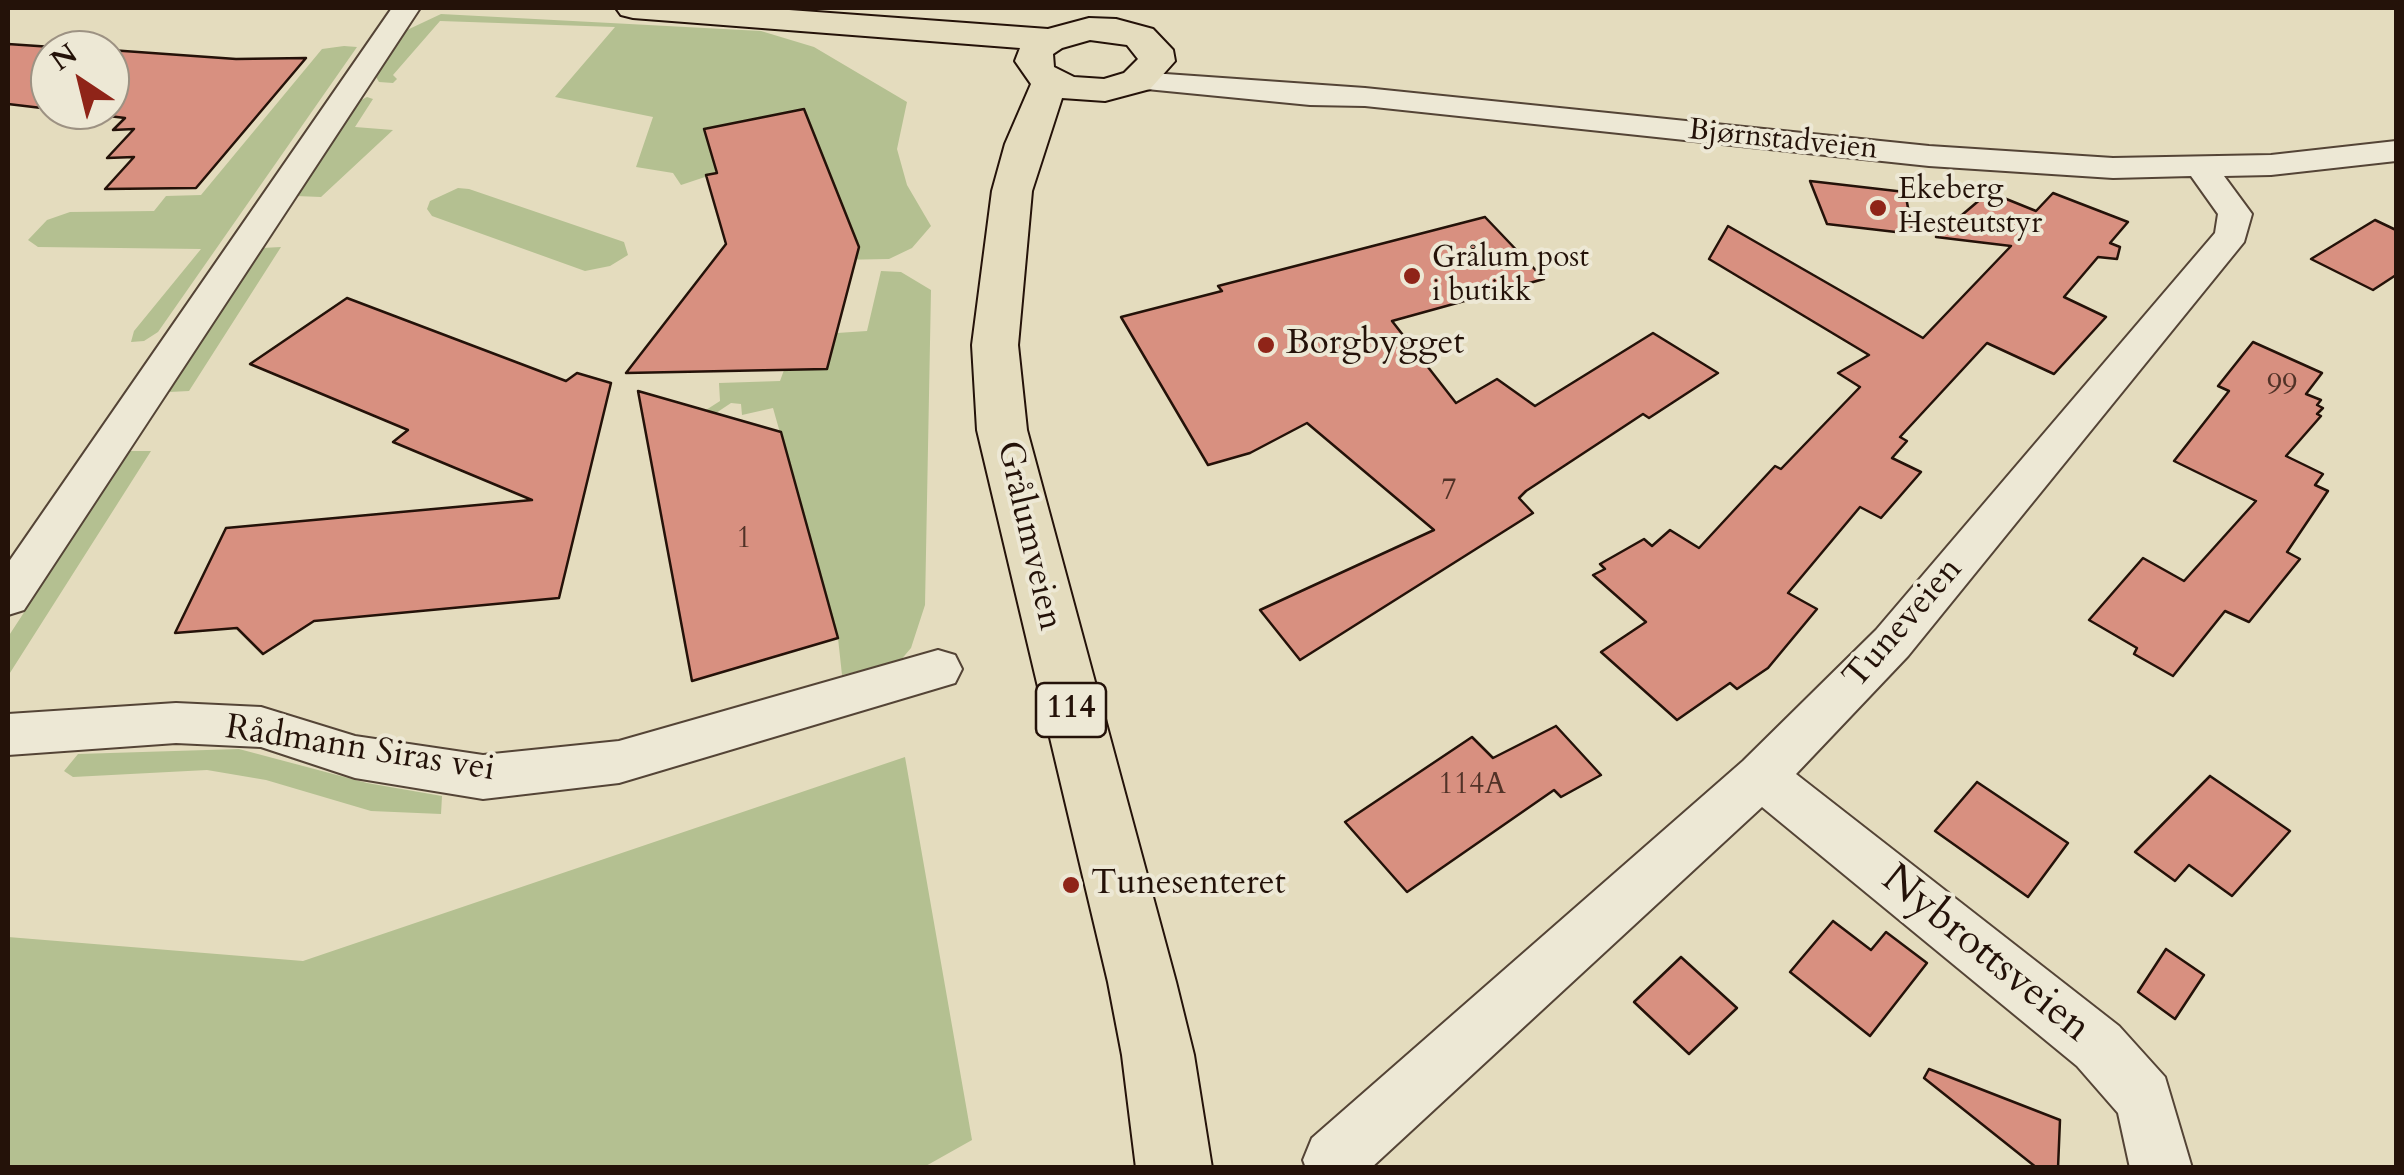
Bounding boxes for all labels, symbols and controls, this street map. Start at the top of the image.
north arrow [30,30,130,130]
text: N [43,35,85,80]
street label: Bjørnstadveien [1687,113,1879,169]
place label: Ekeberg Hesteutstyr [1898,173,2042,244]
marker: Ekeberg Hesteutstyr [1867,197,1889,219]
place label: Grålum post i butikk [1432,241,1589,312]
marker: Grålum post i butikk [1401,265,1423,287]
place label: Borgbygget [1286,324,1465,366]
marker: Borgbygget [1255,334,1277,356]
house number: 99 [2267,369,2297,405]
street label: Grålumveien [986,437,1070,635]
house number: 7 [1441,474,1457,510]
house number: 1 [736,522,752,558]
street label: Tuneveien [1836,550,1972,698]
road number: 114 [1036,683,1106,737]
street label: Rådmann Siras vei [223,708,497,792]
house number: 114A [1438,768,1506,804]
street label: Nybrottsveien [1870,855,2100,1055]
place label: Tunesenteret [1091,864,1286,906]
marker: Tunesenteret [1060,874,1082,896]

